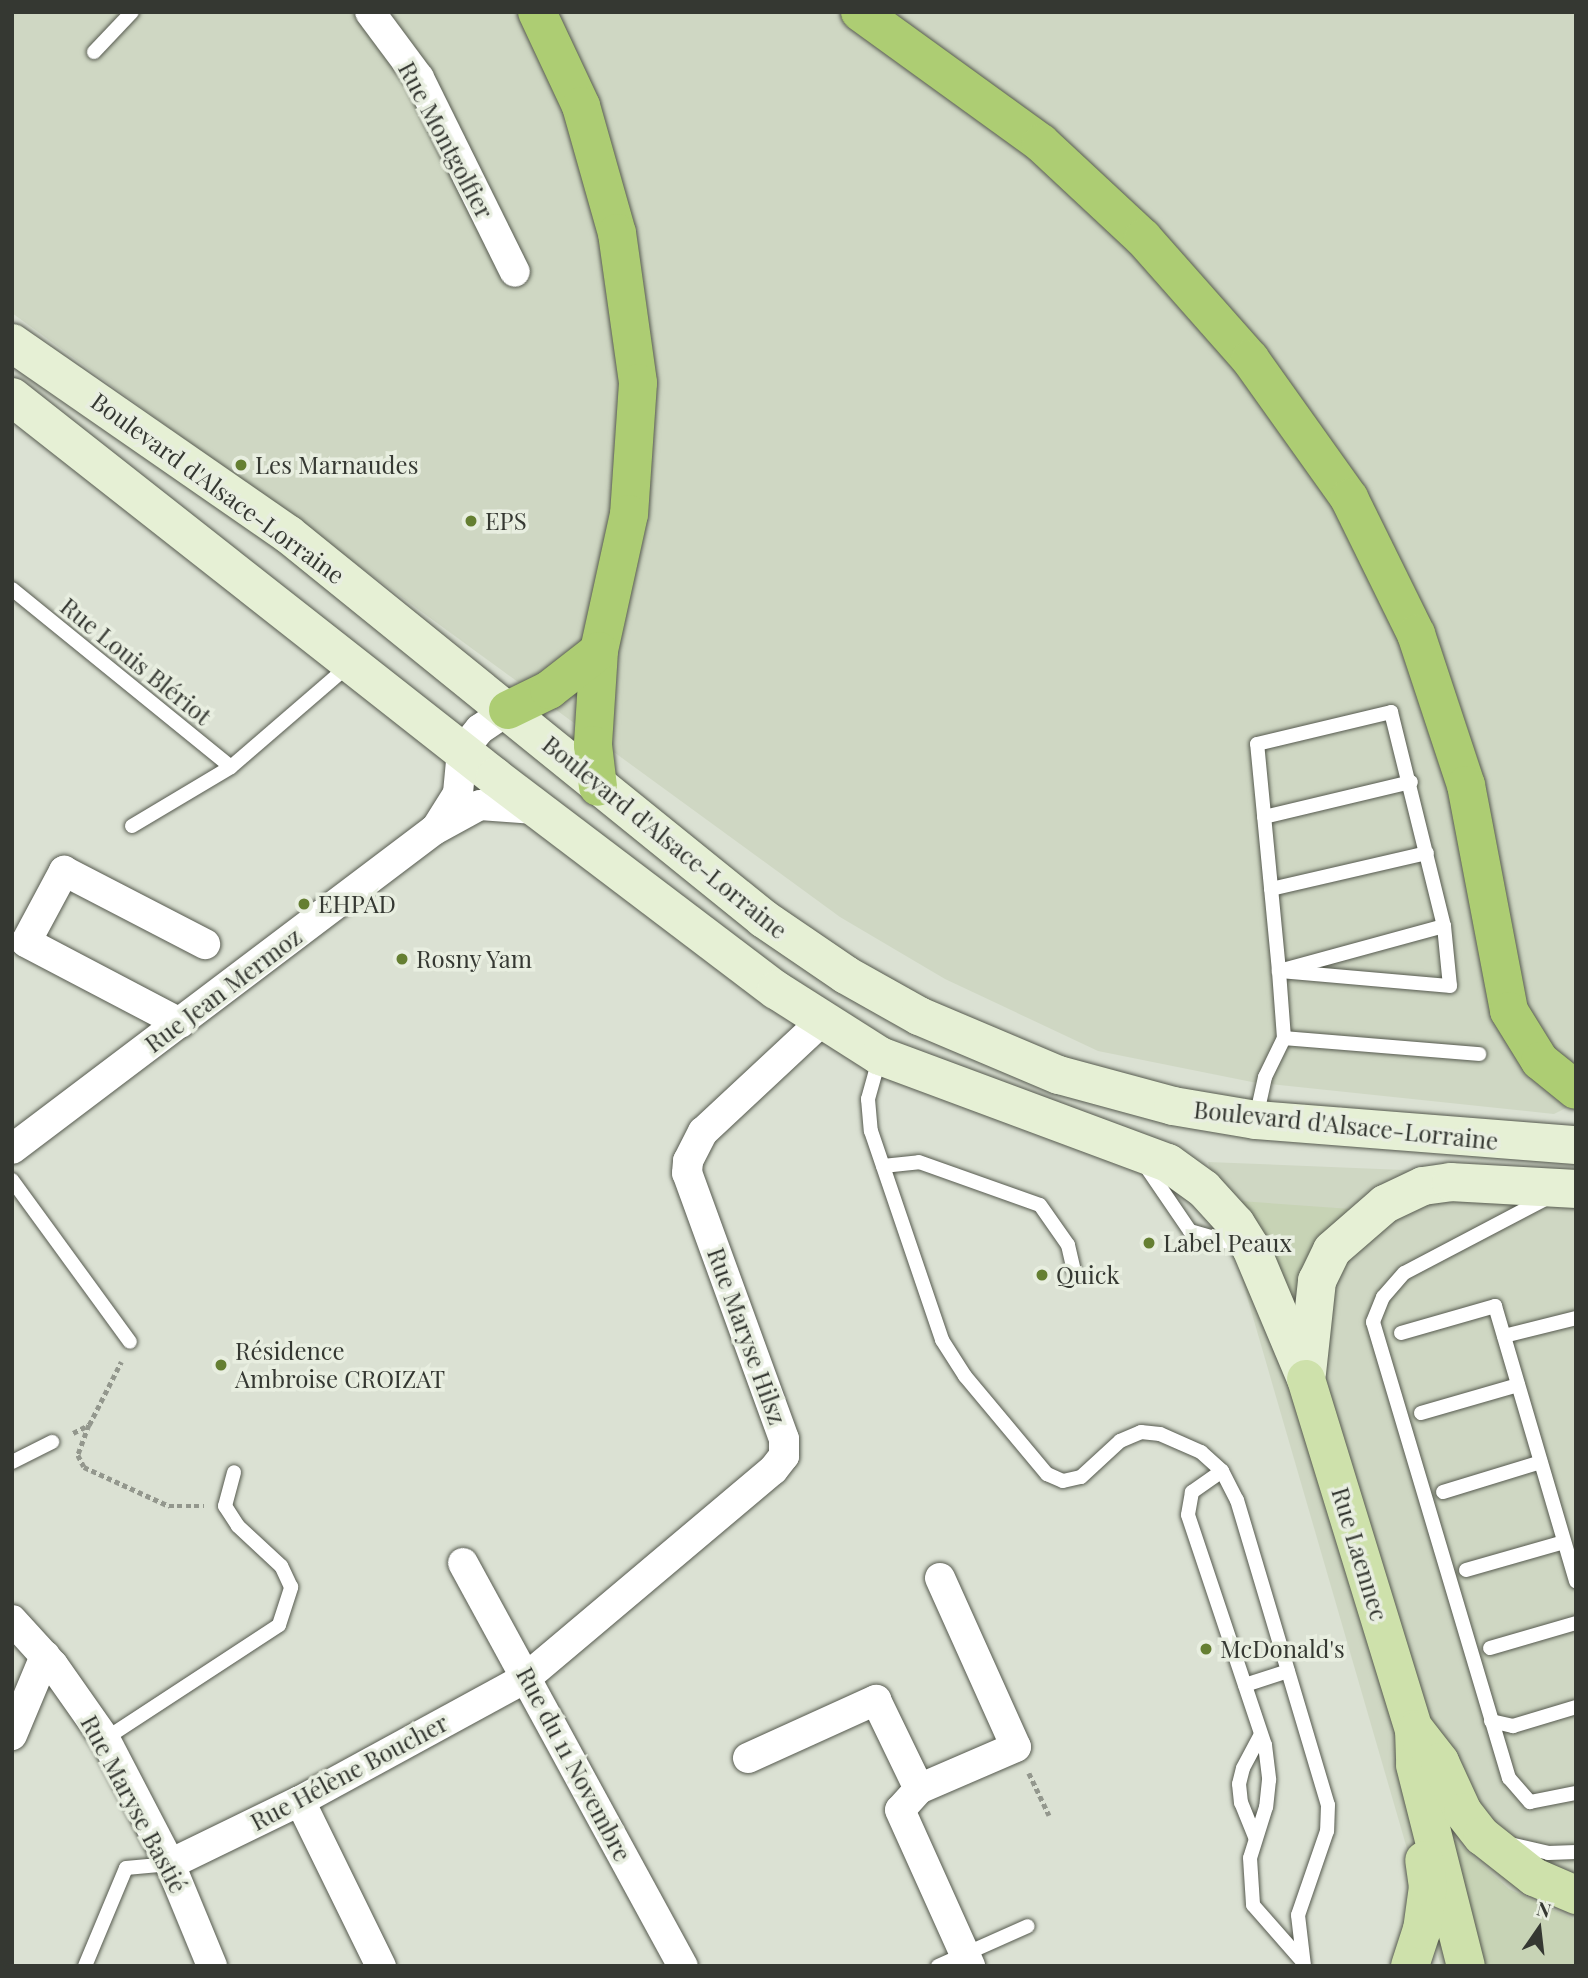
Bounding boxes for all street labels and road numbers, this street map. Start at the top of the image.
street label: Rue Montgolfier [393,57,499,223]
street label: Boulevard d'Alsace-Lorraine [86,386,350,590]
street label: Rue Louis Blériot [55,591,217,731]
street label: Boulevard d'Alsace-Lorraine [537,729,793,945]
street label: Rue Jean Mermoz [139,922,307,1058]
street label: Boulevard d'Alsace-Lorraine [1192,1095,1500,1155]
street label: Rue Maryse Hilsz [702,1244,792,1428]
street label: Rue Laennec [1326,1484,1394,1624]
street label: Rue du 11 Novembre [511,1662,637,1866]
street label: Rue Hélène Boucher [245,1708,453,1836]
street label: Rue Maryse Bastié [75,1710,193,1898]

